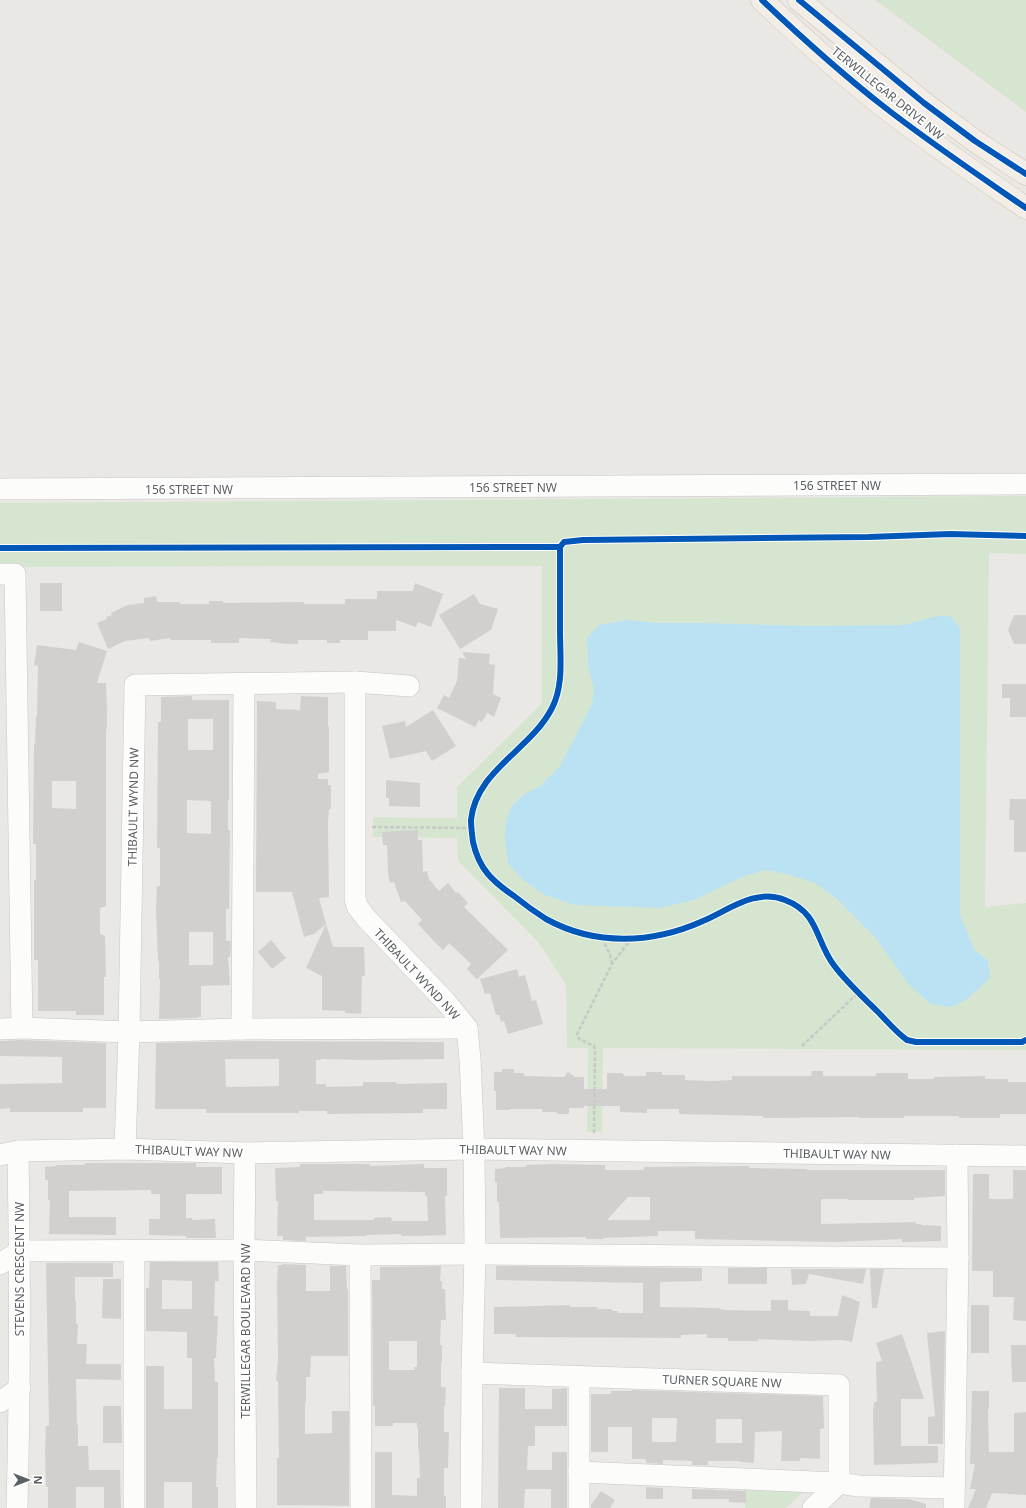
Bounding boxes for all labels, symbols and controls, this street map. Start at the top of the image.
street label: TERWILLEGAR DRIVE NW [828,42,948,144]
street label: 156 STREET NW [793,477,881,494]
street label: 156 STREET NW [469,479,557,496]
street label: 156 STREET NW [145,481,233,498]
street label: THIBAULT WYND NW [123,747,143,867]
street label: THIBAULT WYND NW [370,925,464,1023]
street label: THIBAULT WAY NW [135,1141,243,1161]
street label: THIBAULT WAY NW [459,1141,567,1159]
street label: THIBAULT WAY NW [783,1145,891,1163]
street label: STEVENS CRESCENT NW [11,1202,28,1336]
street label: TERWILLEGAR BOULEVARD NW [237,1243,254,1419]
street label: TURNER SQUARE NW [662,1370,782,1392]
north arrow [8,1460,48,1500]
text: N [31,1476,46,1484]

